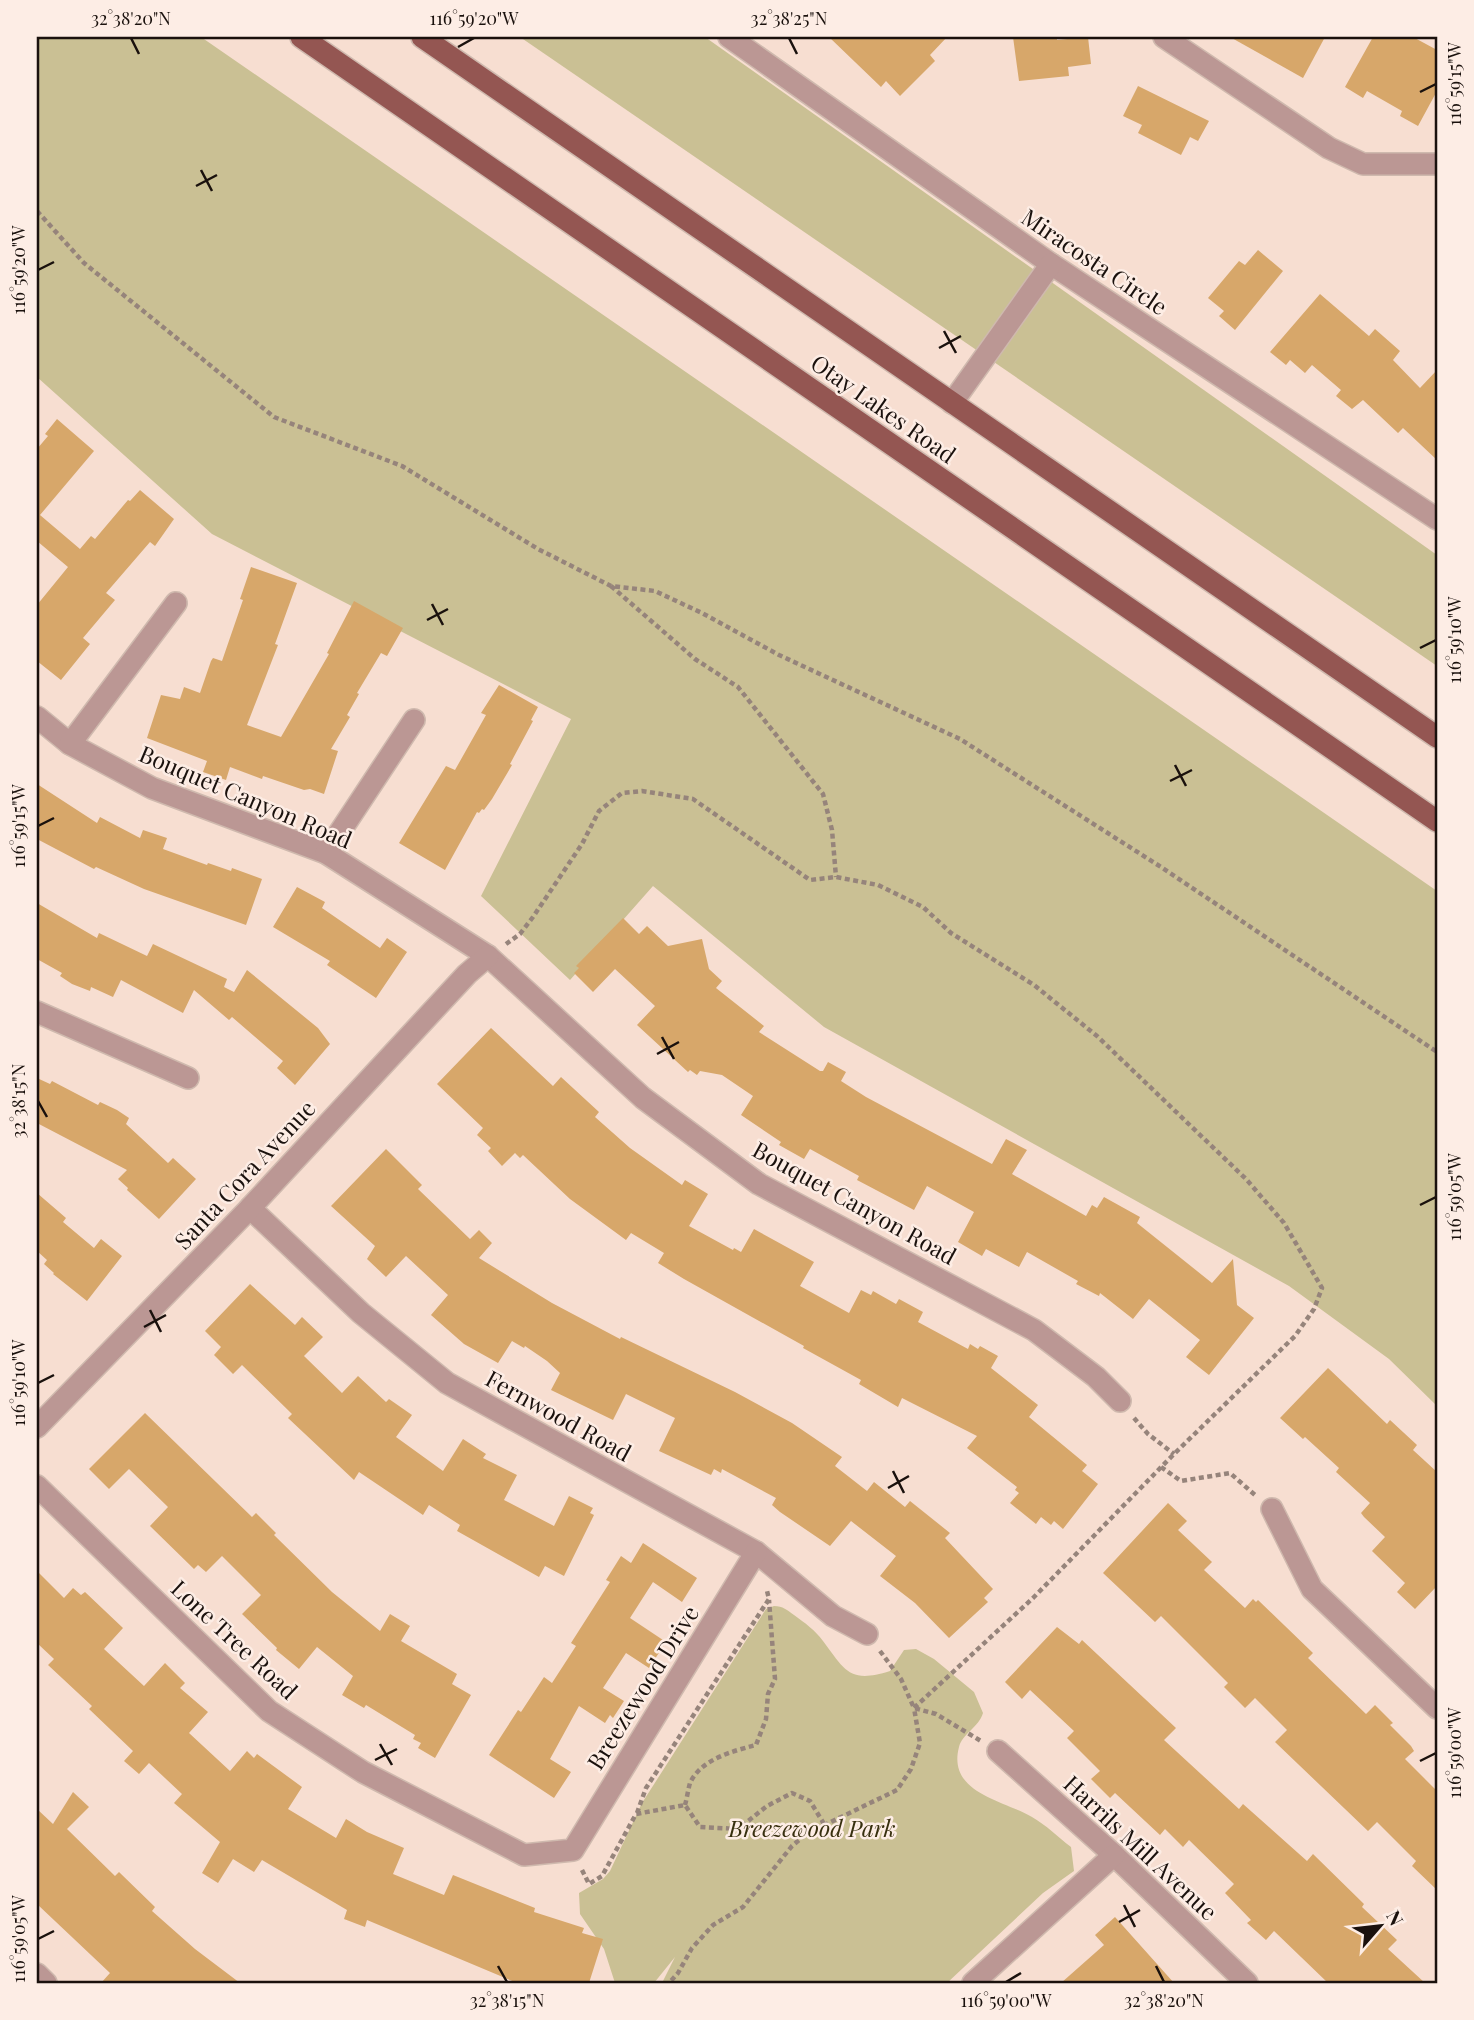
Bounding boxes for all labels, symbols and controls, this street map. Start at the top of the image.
text: 32°38'20"N [91,6,171,30]
text: 116°59'20"W [430,6,519,30]
text: 32°38'25"N [751,6,828,30]
text: 116°59'15"W [1442,41,1466,126]
street label: Miracosta Circle [1016,201,1174,321]
text: 116°59'20"W [6,225,30,315]
street label: Otay Lakes Road [805,346,963,470]
text: 116°59'10"W [1442,596,1466,684]
street label: Bouquet Canyon Road [135,737,357,855]
text: 116°59'15"W [6,783,30,868]
text: 32°38'15"N [6,1063,30,1138]
street label: Santa Cora Avenue [167,1093,321,1255]
street label: Bouquet Canyon Road [748,1133,962,1271]
text: 116°59'05"W [1442,1152,1466,1241]
text: 116°59'10"W [6,1339,30,1427]
street label: Fernwood Road [481,1362,637,1468]
street label: Lone Tree Road [165,1572,305,1706]
street label: Breezewood Drive [579,1599,705,1775]
text: 116°59'00"W [1442,1707,1466,1798]
street label: Harrils Mill Avenue [1058,1768,1224,1926]
park label: Breezewood Park [727,1812,896,1843]
north arrow [1344,1890,1414,1960]
text: 116°59'05"W [6,1894,30,1983]
text: N [1381,1905,1411,1930]
text: 32°38'15"N [470,1988,545,2012]
text: 116°59'00"W [961,1988,1052,2012]
text: 32°38'20"N [1124,1988,1204,2012]

